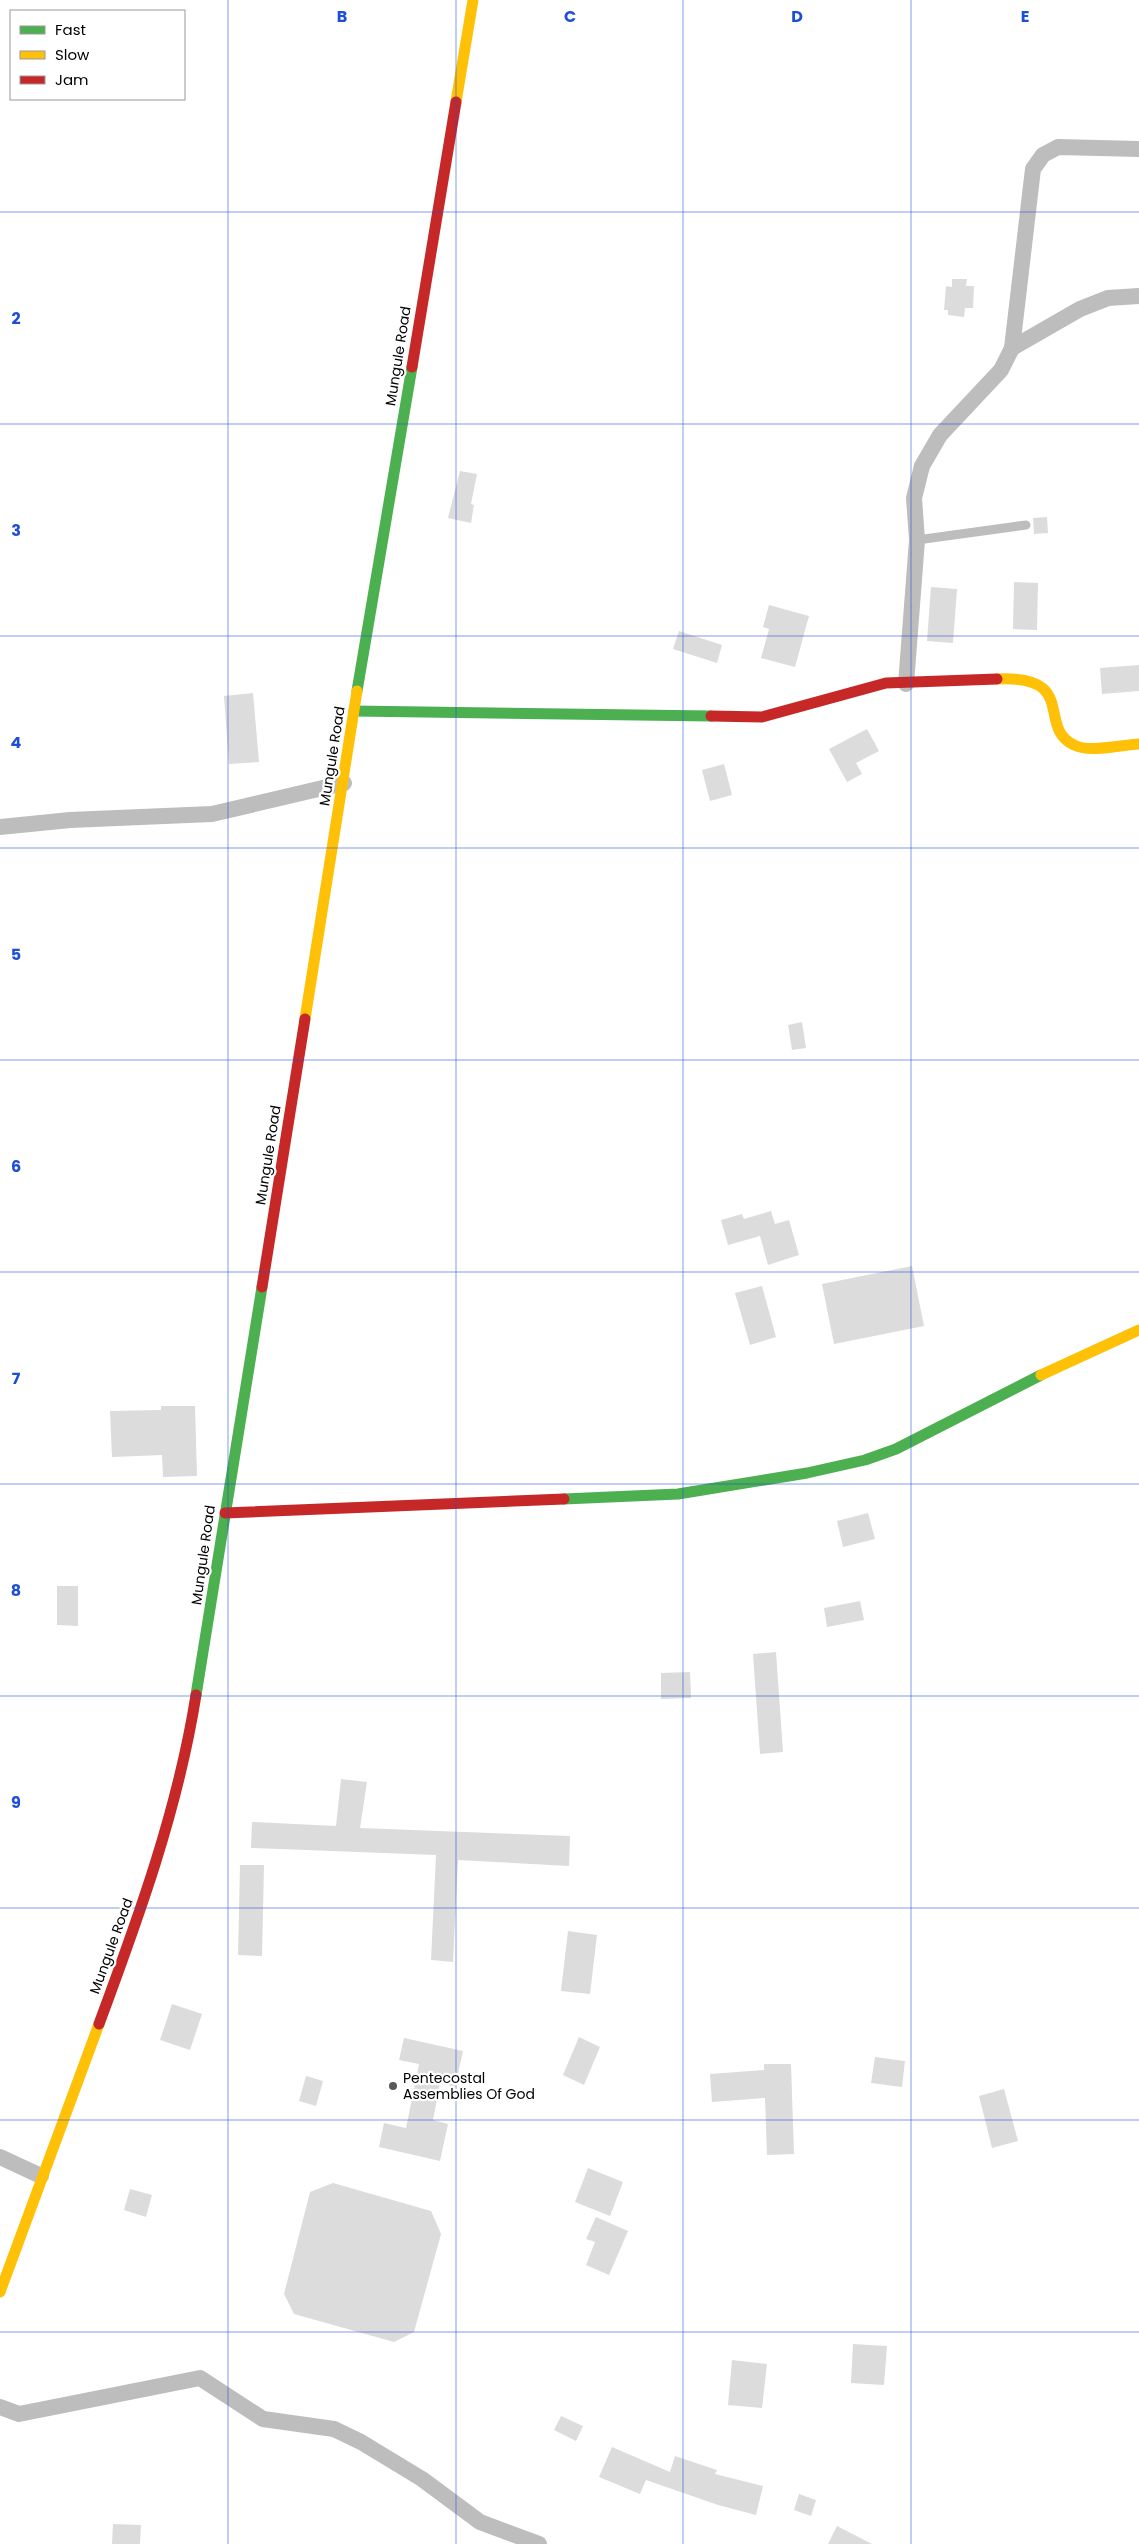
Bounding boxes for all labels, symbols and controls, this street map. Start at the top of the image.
text: B [337,5,347,28]
text: C [564,5,576,28]
text: D [791,5,803,28]
text: E [1021,5,1029,28]
legend [10,10,185,100]
text: Fast [55,19,86,40]
text: Slow [55,44,90,65]
text: Jam [55,69,89,90]
street label: Mungule Road [380,305,416,407]
text: 2 [11,307,21,330]
text: 3 [11,519,21,542]
street label: Mungule Road [314,705,350,807]
text: 4 [11,731,22,754]
text: 5 [11,943,21,966]
street label: Mungule Road [250,1104,286,1206]
text: 6 [11,1155,21,1178]
text: 7 [12,1367,21,1390]
street label: Mungule Road [186,1504,220,1606]
text: 8 [11,1579,21,1602]
text: 9 [11,1791,21,1814]
street label: Mungule Road [84,1895,138,1997]
place label: Pentecostal Assemblies Of God [403,2068,535,2104]
marker: Pentecostal Assemblies Of God [387,2080,399,2092]

